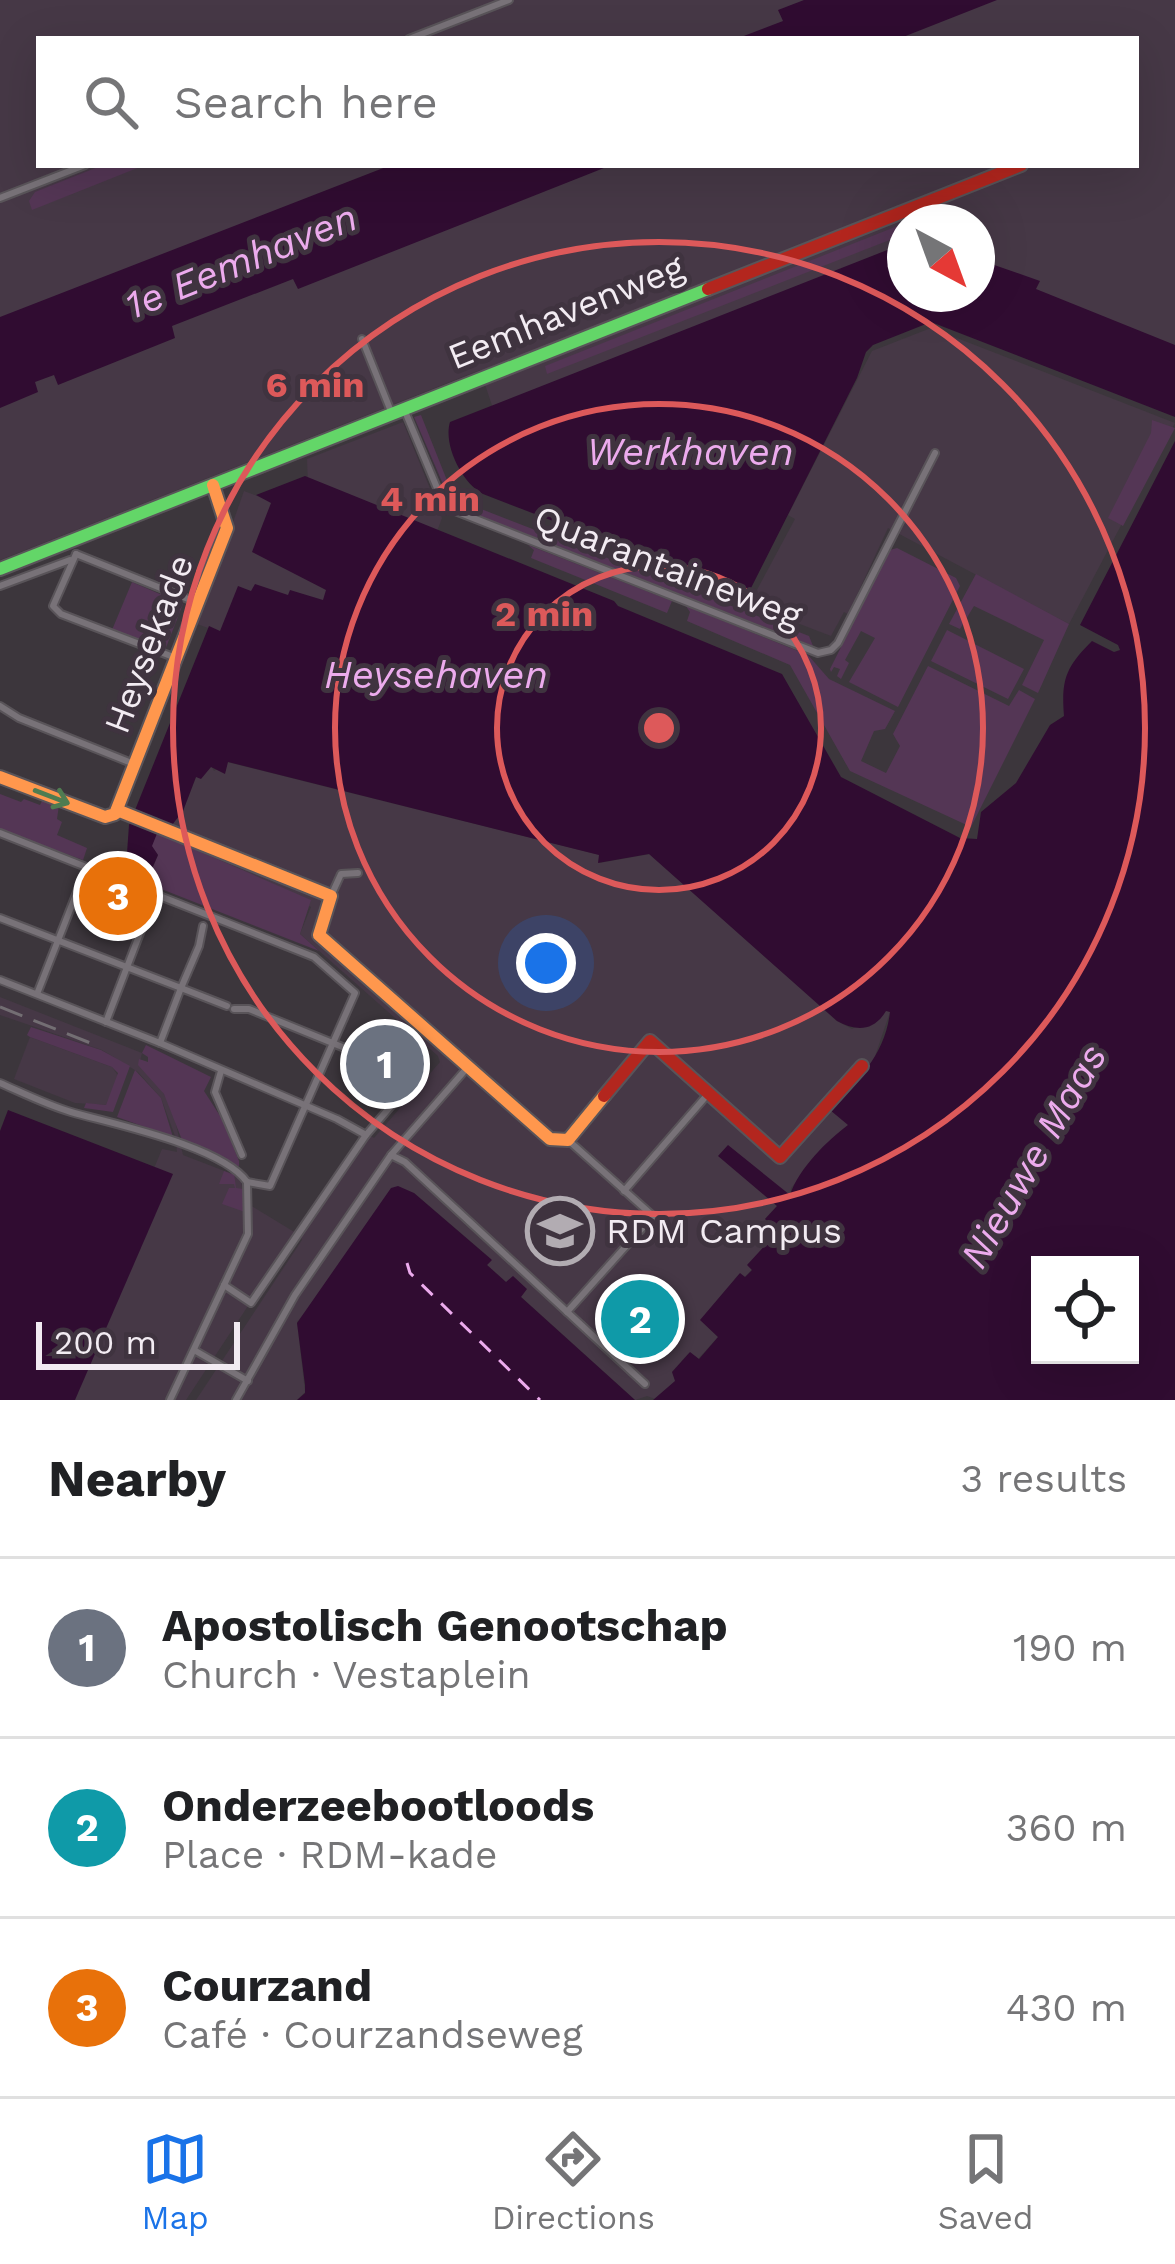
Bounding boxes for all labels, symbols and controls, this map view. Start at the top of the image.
search box [36,36,1139,168]
icon: search [78,69,144,135]
text: Search here [174,76,438,129]
water label: 1e Eemhaven [119,194,363,328]
north arrow [887,204,995,312]
street label: Eemhavenweg [442,245,691,378]
text: 6 min [265,364,365,406]
water label: Werkhaven [586,429,794,474]
text: 4 min [380,478,480,520]
street label: Quarantaineweg [528,497,809,638]
street label: Heysekade [96,549,202,739]
text: 2 min [495,593,593,635]
water label: Heysehaven [324,652,548,697]
centre of rings [638,707,680,749]
one-way arrow [33,787,70,809]
pin: 3 [79,851,157,941]
your location [516,933,576,993]
pin: 1 [346,1019,424,1109]
water label: Nieuwe Maas [951,1036,1115,1276]
school or university icon: RDM Campus [525,1196,595,1266]
place label: RDM Campus [606,1210,842,1252]
map controls [1031,1256,1139,1364]
button: locate [1031,1256,1139,1364]
pin: 2 [601,1274,679,1364]
scale bar [36,1316,240,1369]
text: 200 m [54,1323,157,1362]
text: Nearby [48,1449,226,1508]
text: 3 results [961,1456,1127,1501]
text: Apostolisch Genootschap [162,1599,728,1652]
text: 1 [79,1625,95,1670]
text: 190 m [1013,1625,1127,1670]
text: Church · Vestaplein [162,1652,531,1697]
text: Onderzeebootloods [162,1779,594,1832]
text: 2 [75,1805,99,1850]
text: 360 m [1006,1805,1127,1850]
text: Place · RDM-kade [162,1832,498,1877]
text: Courzand [162,1959,372,2012]
text: 3 [75,1985,99,2030]
text: 430 m [1006,1985,1127,2030]
text: Café · Courzandseweg [162,2012,583,2057]
tab: Map [141,2126,209,2237]
tab: Directions [492,2126,655,2237]
tab: Saved [938,2126,1034,2237]

